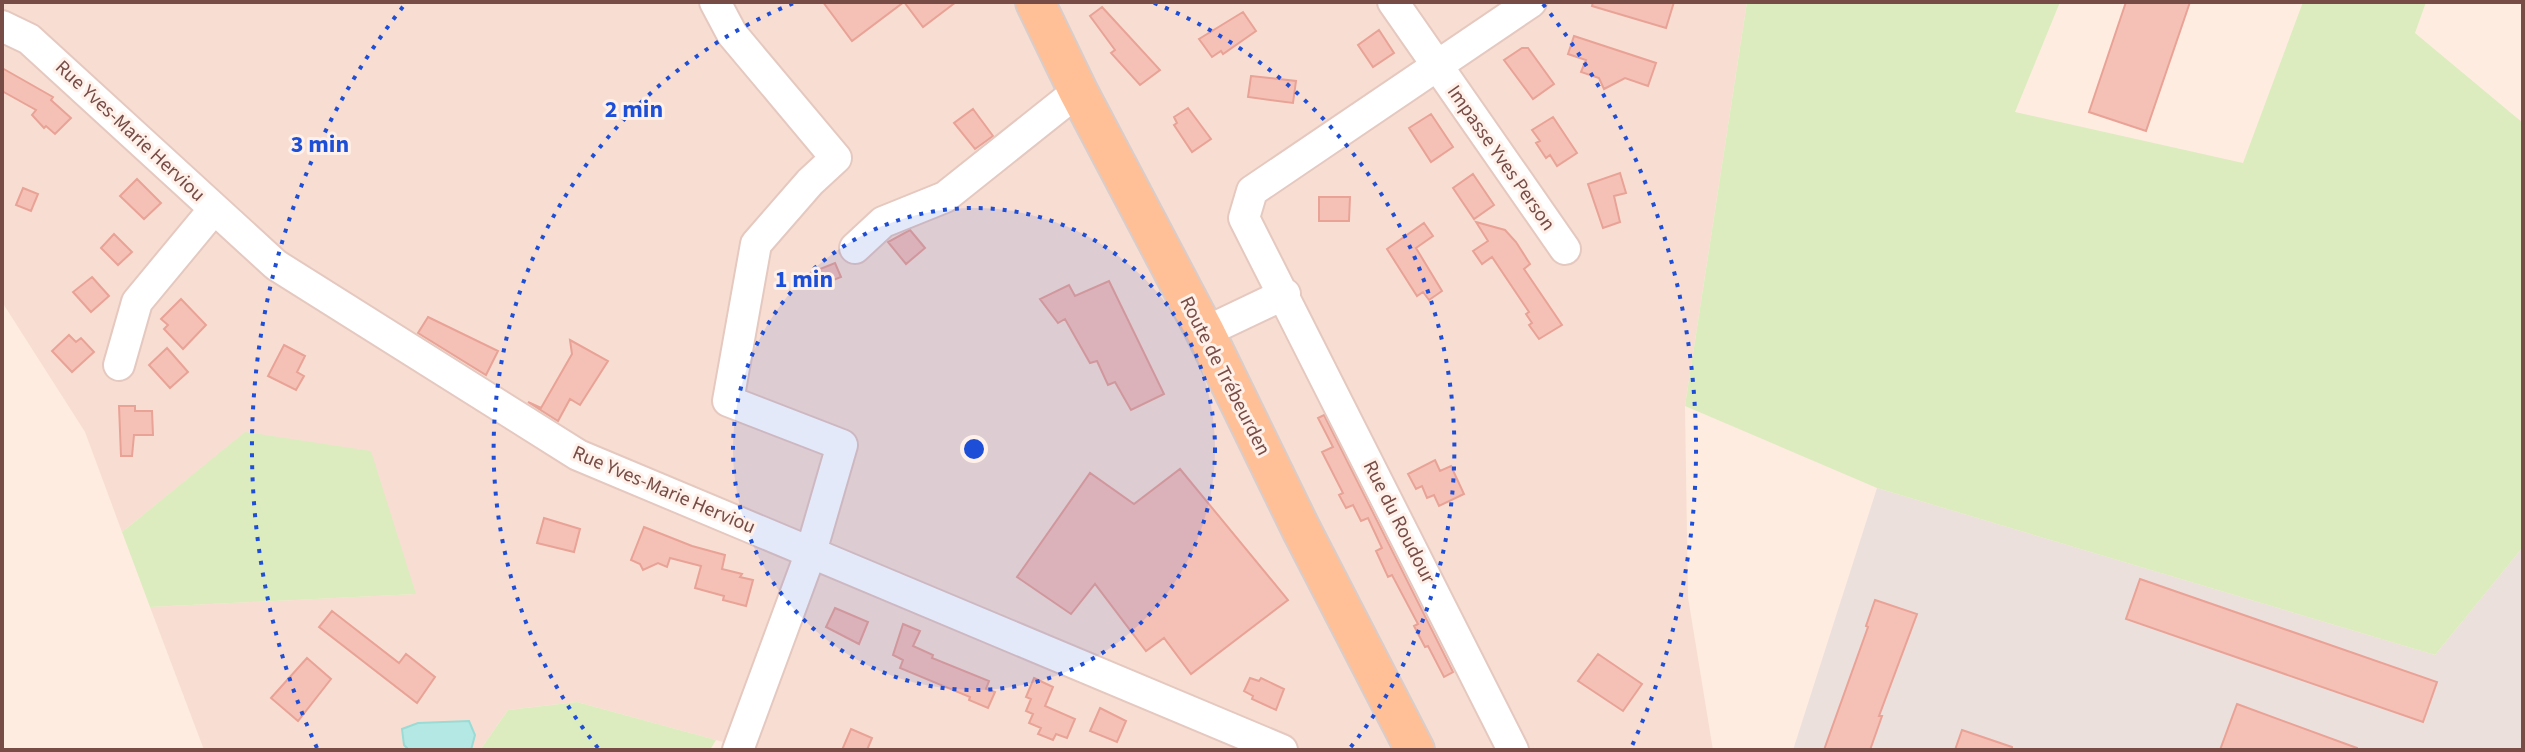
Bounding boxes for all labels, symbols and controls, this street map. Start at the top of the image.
street label: Rue Yves-Marie Herviou [49,54,211,208]
street label: Impasse Yves Person [1440,80,1562,236]
text: 2 min [605,92,663,127]
text: 3 min [291,127,349,162]
text: 1 min [775,262,833,297]
street label: Route de Trébeurden [1173,292,1277,460]
centre of rings [960,435,988,463]
street label: Rue Yves-Marie Herviou [568,439,760,541]
street label: Rue du Roudour [1356,456,1442,588]

